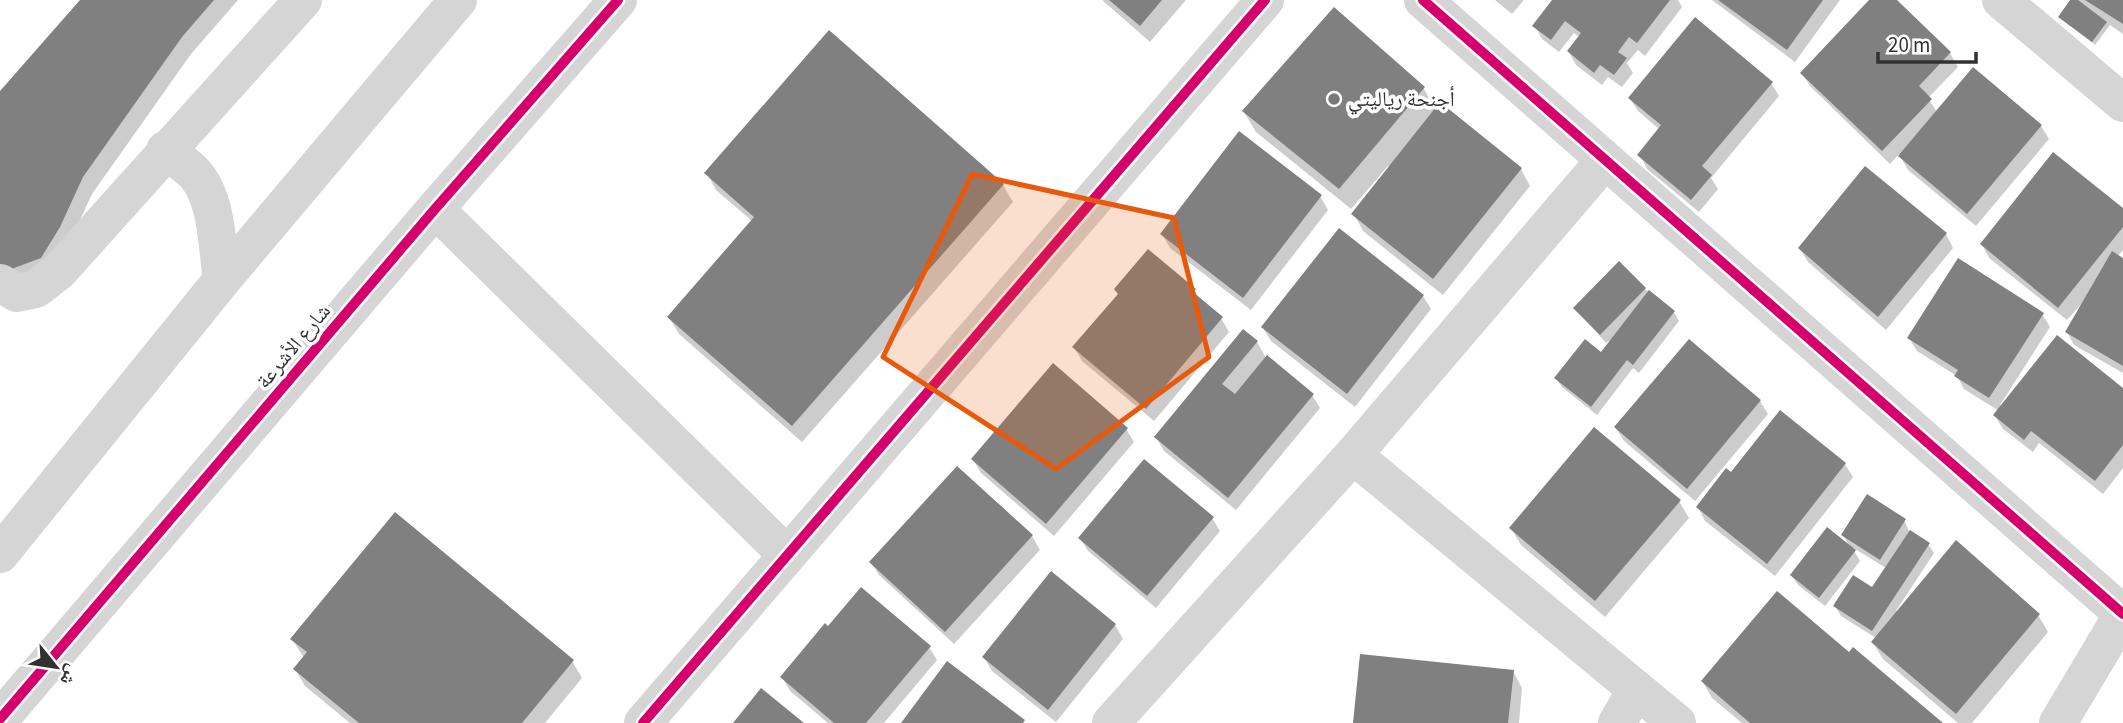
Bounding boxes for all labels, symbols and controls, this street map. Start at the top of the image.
scale bar [1878,21,1976,65]
text: 20 m [1888,30,1930,60]
place label: أجنحة رياليتي [1348,84,1455,115]
marker: أجنحة رياليتي [1326,91,1342,107]
street label: شارع الأشرعة [249,297,337,395]
north arrow [21,632,91,702]
text: ش [53,659,86,690]

